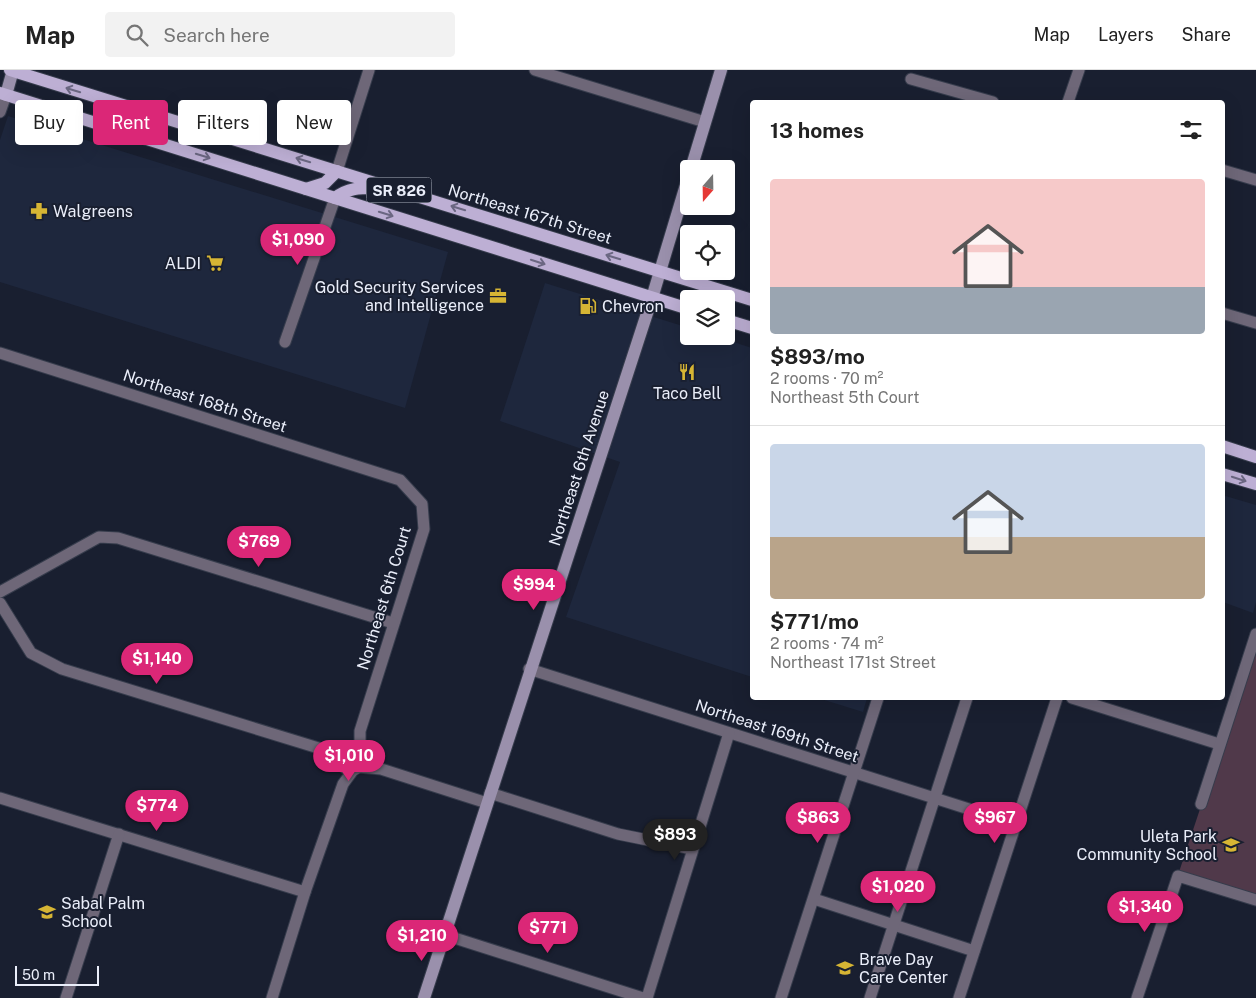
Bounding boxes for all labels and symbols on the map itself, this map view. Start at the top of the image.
one-way arrow [66,84,82,94]
one-way arrow [194,152,210,162]
one-way arrow [296,155,311,164]
north arrow [680,160,735,215]
road number: SR 826 [366,178,432,202]
street label: Northeast 167th Street [446,180,614,248]
pharmacy icon: Walgreens [29,201,49,221]
place label: Walgreens [53,202,133,221]
one-way arrow [451,203,467,213]
one-way arrow [378,209,394,219]
pin: $1,090 [257,224,339,266]
one-way arrow [606,251,622,261]
supermarket icon: ALDI [205,253,225,273]
place label: ALDI [165,254,201,273]
one-way arrow [529,257,545,267]
place label: Gold Security Services and Intelligence [315,278,484,315]
office icon: Gold Security Services and Intelligence [488,286,508,306]
fuel station icon: Chevron [578,296,598,316]
place label: Chevron [602,297,664,316]
restaurant icon: Taco Bell [677,362,697,382]
street label: Northeast 168th Street [121,366,289,436]
place label: Taco Bell [653,384,721,403]
street label: Northeast 6th Avenue [545,388,613,548]
one-way arrow [1231,475,1247,484]
street label: Northeast 6th Court [353,524,415,672]
pin: $769 [229,526,289,568]
pin: $994 [504,568,564,611]
pin: $1,140 [116,642,198,685]
street label: Northeast 169th Street [693,696,861,766]
pin: $1,010 [308,740,390,782]
pin: $774 [127,790,187,832]
pin: $863 [788,802,848,844]
pin: $967 [965,802,1025,844]
pin: $893 [645,818,705,861]
place label: Uleta Park Community School [1077,827,1217,864]
school or university icon: Uleta Park Community School [1221,835,1241,855]
pin: $1,020 [857,870,939,913]
pin: $1,340 [1104,890,1186,933]
place label: Sabal Palm School [61,894,145,931]
school or university icon: Sabal Palm School [37,902,57,922]
pin: $771 [518,912,578,954]
pin: $1,210 [381,920,463,962]
place label: Brave Day Care Center [859,950,948,987]
school or university icon: Brave Day Care Center [835,958,855,978]
scale bar [15,963,99,986]

